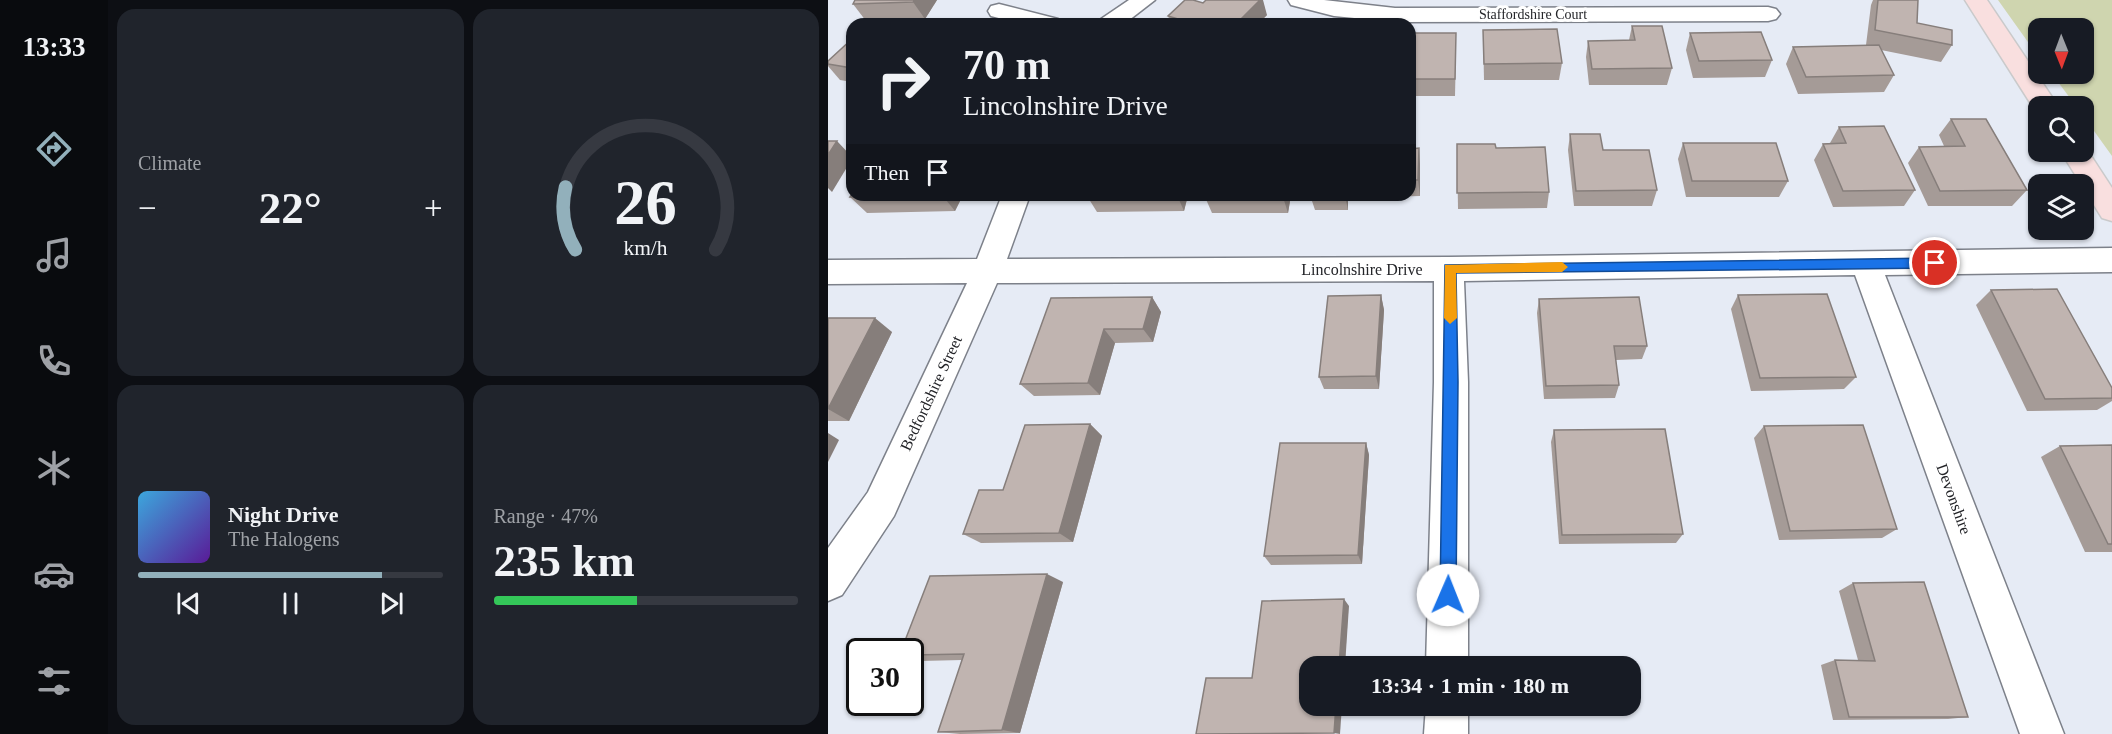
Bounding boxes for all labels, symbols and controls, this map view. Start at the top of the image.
street label: Staffordshire Court [1479,7,1587,22]
north arrow [2028,18,2094,84]
map controls [2028,18,2094,240]
text: 13:33 [23,32,86,62]
icon: right [864,42,942,120]
text: 70 m [963,42,1051,88]
text: Lincolnshire Drive [963,91,1168,121]
button: search [2028,96,2094,162]
icon: directions [33,128,75,170]
text: Climate [138,152,201,174]
icon: arrive [921,156,954,189]
text: Then [864,160,909,185]
text: 26 [615,168,677,237]
button: layers [2028,174,2094,240]
text: 22° [259,183,322,233]
text: − [138,190,157,226]
text: + [424,190,443,226]
icon: music [33,234,75,276]
text: km/h [624,236,668,260]
pin [1909,237,1960,288]
icon: arrive [1918,246,1951,279]
street label: Lincolnshire Drive [1301,261,1423,278]
street label: Bedfordshire Street [897,332,965,453]
icon: phone [33,340,75,382]
icon: climate [33,447,75,489]
street label: Devonshire [1933,461,1975,537]
text: Night Drive [228,502,339,527]
text: Range · 47% [494,505,598,527]
text: The Halogens [228,528,340,550]
text: 235 km [494,536,635,586]
icon: car [33,553,75,595]
position arrow [1416,563,1480,627]
icon: previous [172,587,205,620]
icon: pause [274,587,307,620]
icon: next [375,587,408,620]
speed limit sign: 30 [846,638,924,716]
icon: filters [33,660,75,702]
text: 13:34 · 1 min · 180 m [1371,673,1569,698]

